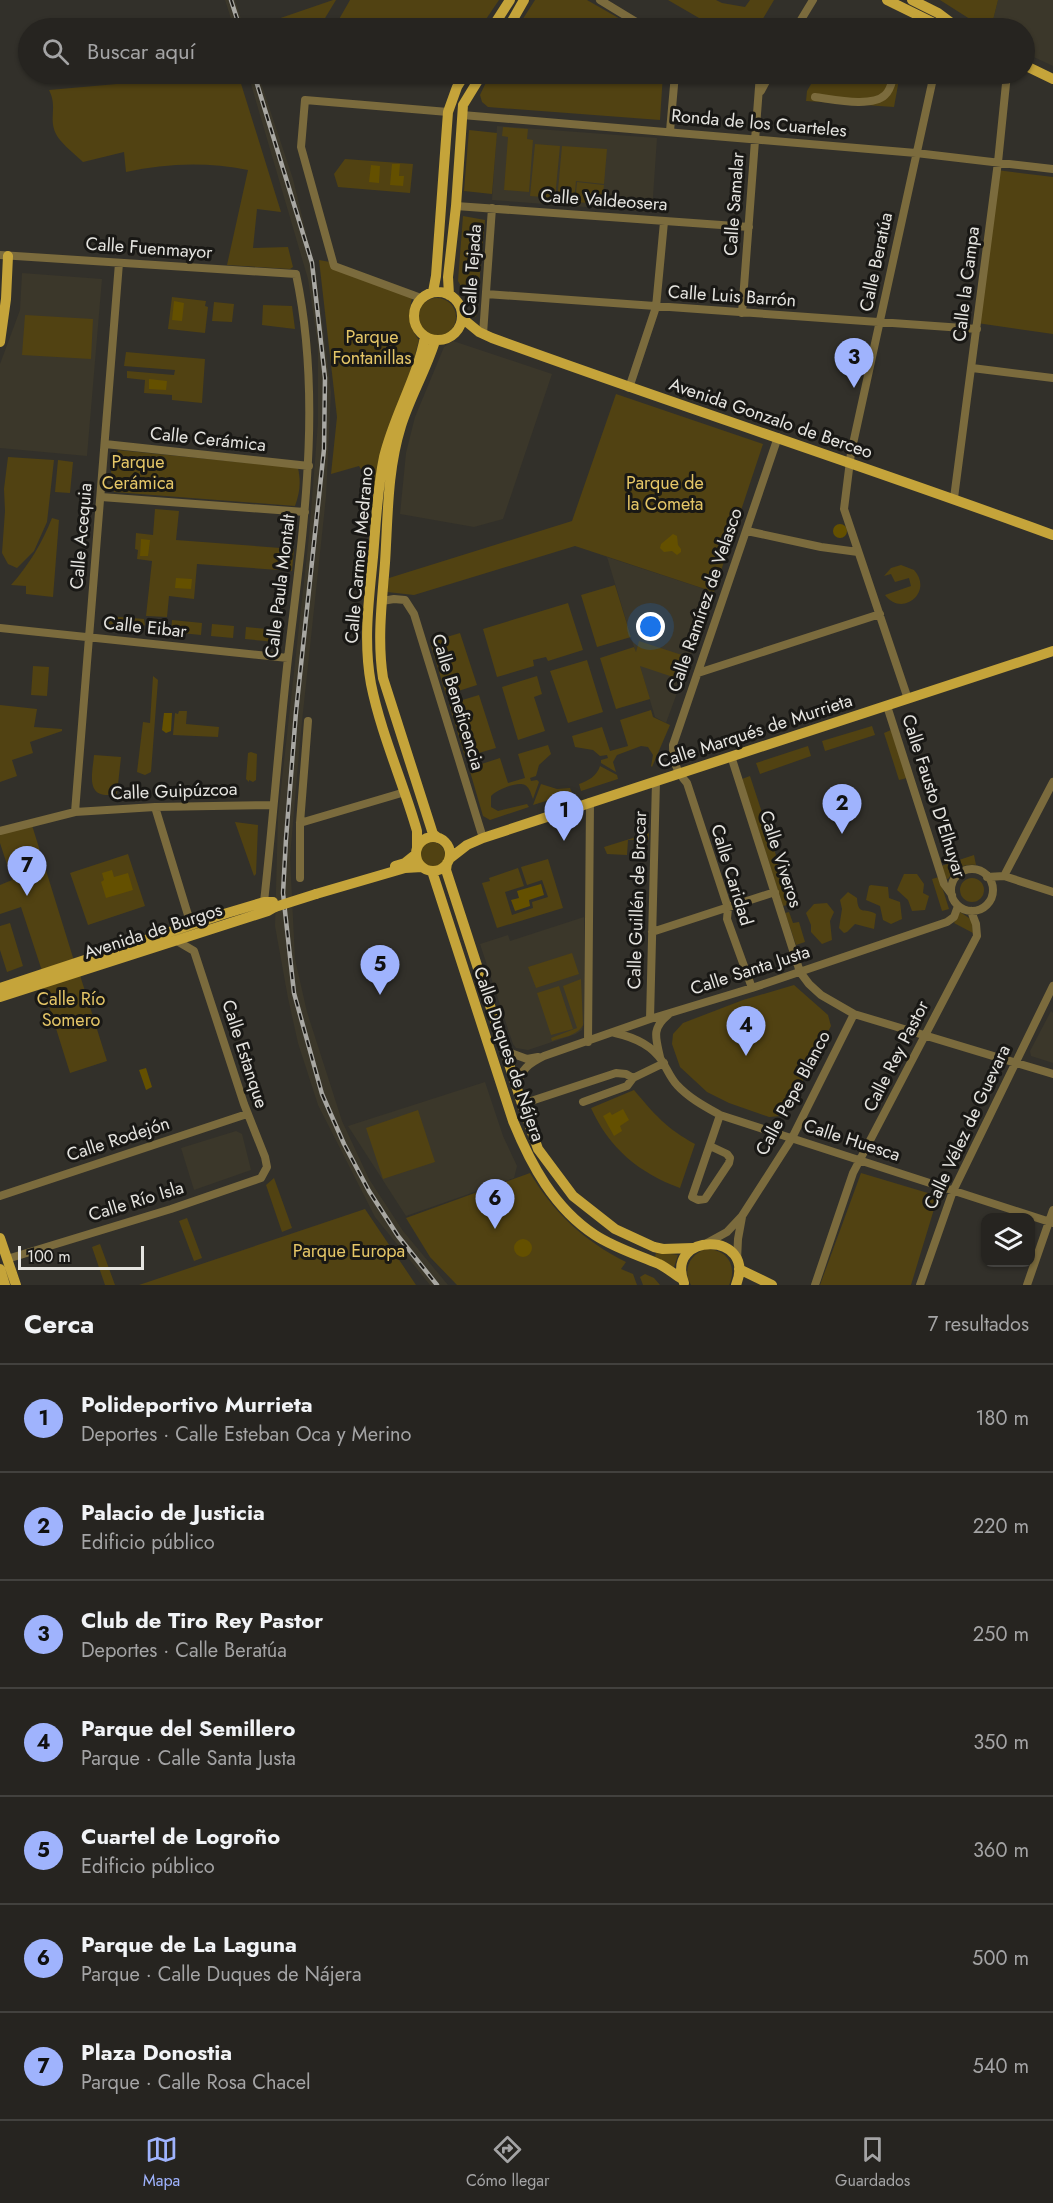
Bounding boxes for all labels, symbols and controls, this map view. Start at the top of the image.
search box [18,18,1035,84]
icon: search [39,35,72,68]
text: Buscar aquí [87,35,195,67]
street label: Ronda de los Cuarteles [670,102,848,144]
street label: Calle Samalar [717,150,751,257]
street label: Calle Valdeosera [539,183,669,217]
street label: Calle Beratúa [853,210,899,314]
street label: Calle Tejada [456,223,488,317]
street label: Calle la Campa [946,225,986,343]
street label: Calle Fuenmayor [85,231,214,265]
street label: Calle Luis Barrón [667,279,797,313]
park label: Parque Fontanillas [332,324,412,371]
pin: 3 [834,338,874,388]
street label: Avenida Gonzalo de Berceo [666,371,876,465]
street label: Calle Cerámica [149,420,267,458]
park label: Parque Cerámica [102,449,174,496]
street label: Calle Carmen Medrano [338,465,380,645]
park label: Parque de la Cometa [626,470,704,517]
street label: Calle Acequia [63,482,99,590]
street label: Calle Ramírez de Velasco [661,504,749,696]
street label: Calle Paula Montalt [258,512,302,659]
street label: Calle Eibar [102,610,189,644]
your location [636,612,665,641]
street label: Calle Beneficencia [425,631,491,773]
street label: Calle Marqués de Murrieta [654,687,856,775]
street label: Calle Fausto D'Elhuyar [895,711,973,882]
street label: Calle Guipúzcoa [110,776,238,806]
pin: 2 [822,784,862,834]
pin: 1 [544,792,584,841]
street label: Calle Viveros [753,807,809,911]
street label: Calle Guillén de Brocar [621,809,653,990]
street label: Calle Caridad [704,821,760,929]
pin: 7 [8,846,46,896]
street label: Avenida de Burgos [80,896,226,966]
street label: Calle Santa Justa [687,938,813,1002]
pin: 5 [360,946,400,995]
street label: Calle Duques de Nájera [467,963,551,1145]
park label: Calle Río Somero [37,986,105,1033]
street label: Calle Rey Pastor [857,995,936,1116]
street label: Calle Estanque [215,996,275,1112]
pin: 4 [726,1006,766,1056]
street label: Calle Pepe Blanco [749,1026,837,1160]
street label: Calle Vélez de Guevara [917,1040,1017,1214]
street label: Calle Rodejón [63,1110,173,1168]
street label: Calle Huesca [800,1112,904,1168]
street label: Calle Río Isla [85,1174,187,1228]
pin: 6 [476,1180,514,1229]
map controls [981,1213,1035,1267]
button: layers [981,1213,1035,1267]
park label: Parque Europa [293,1238,405,1264]
scale bar [18,1243,144,1270]
text: 100 m [27,1245,71,1268]
text: Cerca [24,1305,94,1343]
text: 7 resultados [928,1310,1029,1339]
text: Polideportivo Murrieta [81,1388,313,1420]
text: 1 [38,1404,49,1433]
text: 180 m [975,1404,1029,1433]
text: Deportes · Calle Esteban Oca y Merino [81,1420,412,1449]
text: Palacio de Justicia [81,1496,265,1528]
text: 2 [37,1512,50,1541]
text: 220 m [973,1512,1029,1541]
text: Edificio público [81,1528,215,1557]
text: Club de Tiro Rey Pastor [81,1604,323,1636]
text: 3 [37,1620,50,1649]
text: 250 m [973,1620,1029,1649]
text: Deportes · Calle Beratúa [81,1636,287,1665]
text: Parque del Semillero [81,1712,295,1744]
text: 4 [37,1728,50,1757]
text: 350 m [973,1728,1029,1757]
text: Parque · Calle Santa Justa [81,1744,296,1773]
text: Cuartel de Logroño [81,1820,280,1852]
text: 5 [37,1836,50,1865]
text: 360 m [973,1836,1029,1865]
text: Edificio público [81,1852,215,1881]
text: Parque de La Laguna [81,1928,297,1960]
text: 6 [37,1944,50,1973]
text: 500 m [972,1944,1029,1973]
text: Parque · Calle Duques de Nájera [81,1960,362,1989]
text: Plaza Donostia [81,2036,232,2068]
text: 7 [37,2052,50,2081]
text: 540 m [972,2052,1029,2081]
text: Parque · Calle Rosa Chacel [81,2068,311,2097]
tab: Mapa [143,2133,180,2192]
tab: Cómo llegar [466,2133,550,2192]
tab: Guardados [835,2133,910,2192]

